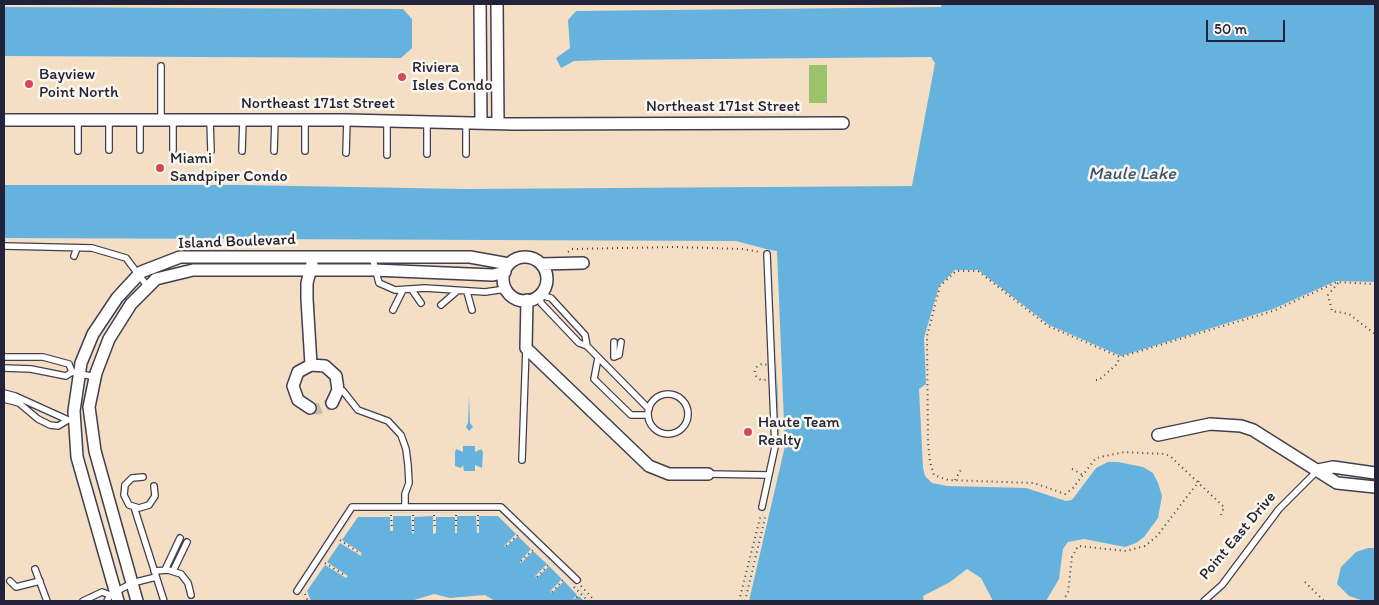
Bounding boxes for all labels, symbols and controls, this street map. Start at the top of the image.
scale bar [1209,10,1288,42]
text: 50 m [1214,20,1247,38]
place label: Riviera Isles Condo [412,58,492,96]
place label: Bayview Point North [39,65,118,103]
marker: Riviera Isles Condo [396,71,408,83]
marker: Bayview Point North [23,78,35,90]
street label: Northeast 171st Street [241,94,395,114]
street label: Northeast 171st Street [646,97,800,117]
place label: Miami Sandpiper Condo [170,149,288,187]
marker: Miami Sandpiper Condo [154,162,166,174]
water label: Maule Lake [1088,163,1176,185]
street label: Island Boulevard [178,230,296,254]
place label: Haute Team Realty [758,413,840,451]
marker: Haute Team Realty [742,426,754,438]
street label: Point East Drive [1195,488,1281,584]

